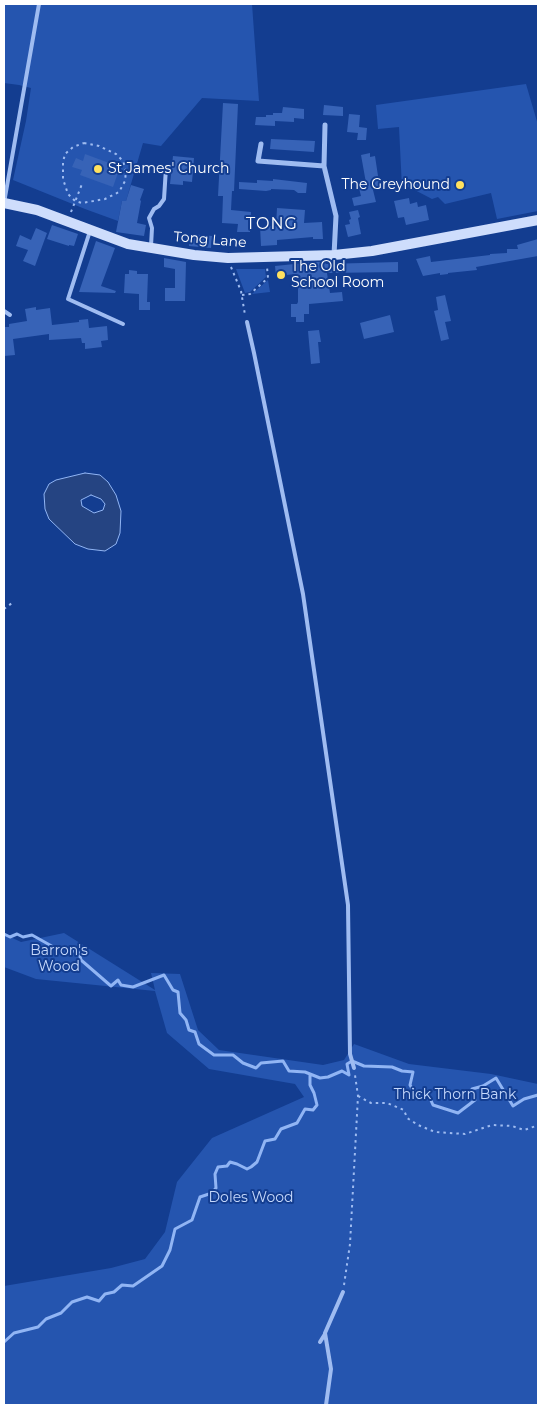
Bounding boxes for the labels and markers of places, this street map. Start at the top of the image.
place label: St James' Church [108,161,229,177]
marker: St James' Church [92,163,104,175]
place label: The Greyhound [342,177,450,193]
marker: The Greyhound [454,179,466,191]
place label: The Old School Room [291,259,384,292]
marker: The Old School Room [275,269,287,281]

